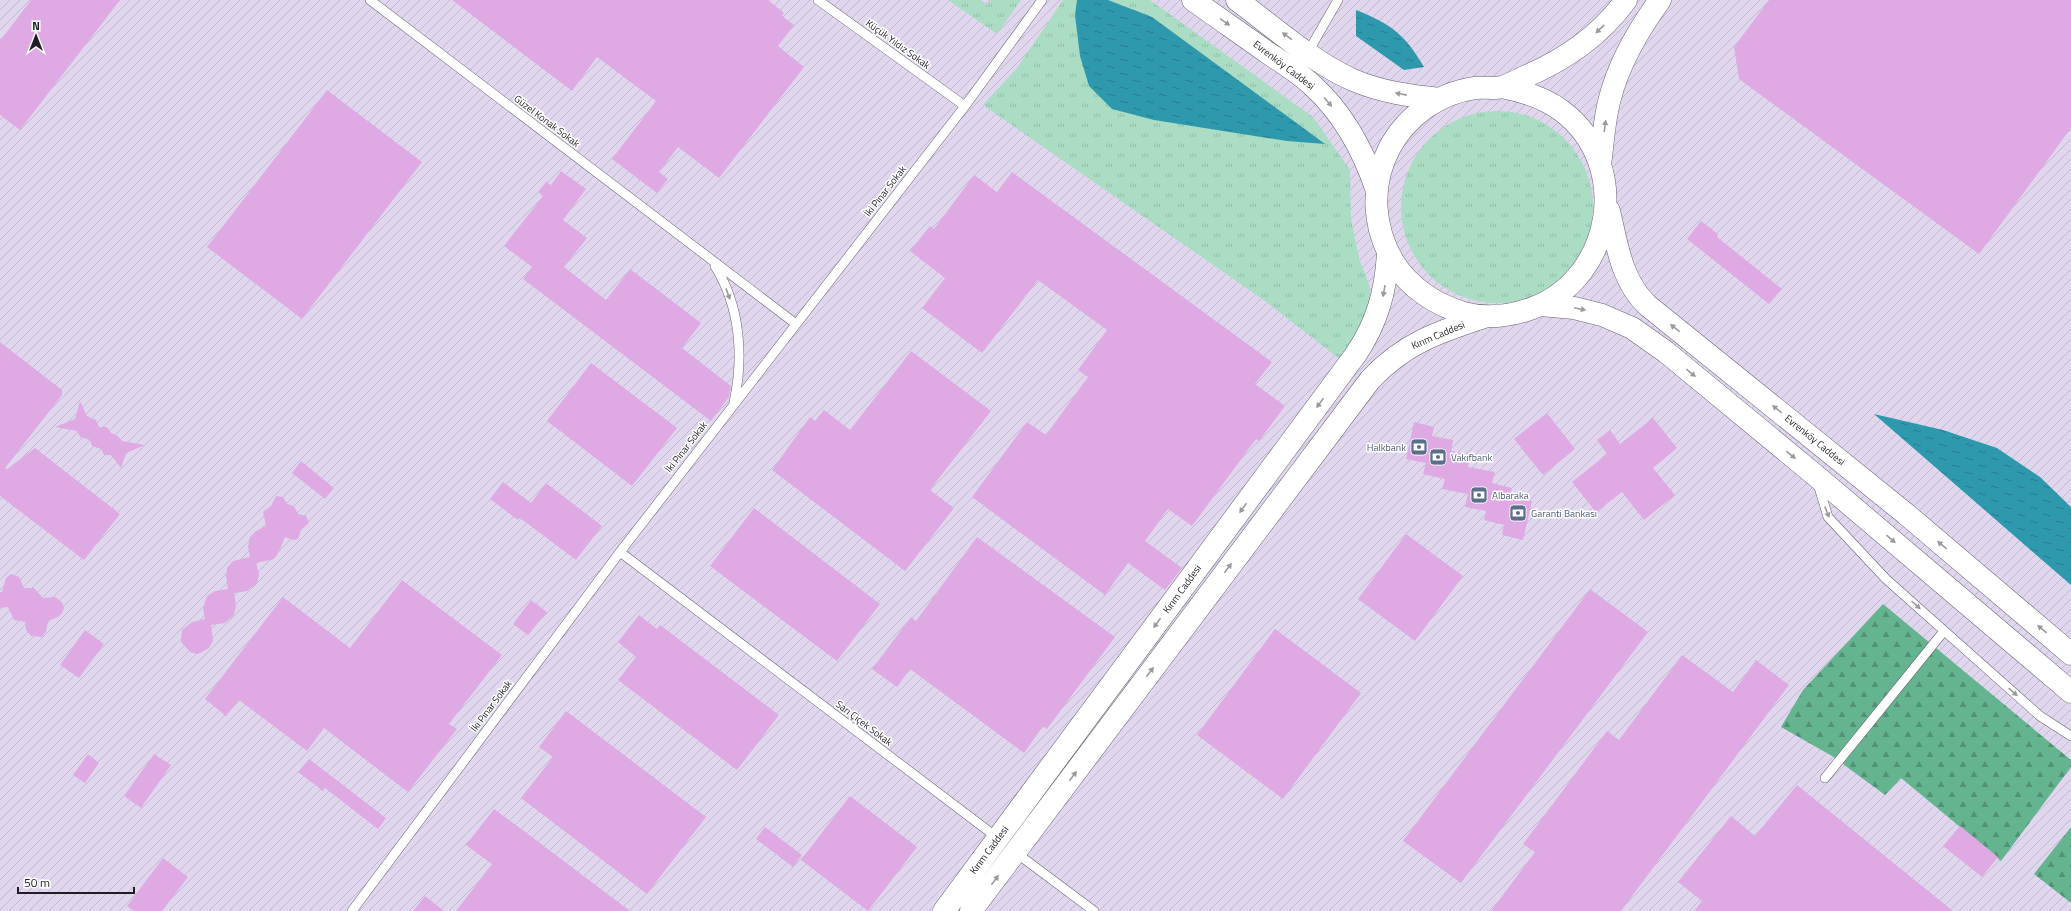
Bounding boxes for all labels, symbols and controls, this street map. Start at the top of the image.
north arrow [16,16,56,56]
street label: Küçük Yıldız Sokak [863,16,933,73]
text: N [32,18,40,34]
one-way arrow [1220,18,1230,26]
one-way arrow [1595,24,1605,34]
one-way arrow [1281,32,1292,41]
street label: Evrenköy Caddesi [1250,37,1318,93]
street label: Güzel Konak Sokak [511,91,583,151]
one-way arrow [1395,91,1408,97]
one-way arrow [1323,96,1332,107]
one-way arrow [1602,120,1608,132]
street label: İki Pınar Sokak [860,162,910,220]
one-way arrow [1381,285,1387,298]
one-way arrow [726,288,732,300]
one-way arrow [1573,306,1586,312]
street label: Kırım Caddesi [1409,317,1467,353]
one-way arrow [1670,324,1681,332]
one-way arrow [1686,368,1697,377]
one-way arrow [1316,398,1324,408]
one-way arrow [1771,405,1782,413]
street label: Evrenköy Caddesi [1782,411,1848,469]
street label: İki Pınar Sokak [661,418,711,476]
bank icon: Halkbank [1409,437,1429,457]
place label: Halkbank [1367,440,1406,455]
bank icon: Vakıfbank [1428,447,1448,467]
place label: Vakıfbank [1451,450,1492,465]
one-way arrow [1786,451,1797,460]
bank icon: Albaraka [1469,485,1489,505]
place label: Albaraka [1492,488,1529,503]
one-way arrow [1238,502,1247,513]
bank icon: Garanti Bankası [1508,503,1528,523]
place label: Garanti Bankası [1531,506,1597,521]
one-way arrow [1824,506,1830,518]
one-way arrow [1886,534,1897,543]
one-way arrow [1937,540,1948,549]
street label: Kırım Caddesi [1159,562,1205,616]
one-way arrow [1224,562,1232,573]
one-way arrow [1910,601,1921,610]
one-way arrow [1153,618,1161,629]
one-way arrow [2036,624,2047,633]
one-way arrow [1146,666,1155,677]
street label: İki Pınar Sokak [467,677,515,735]
one-way arrow [2008,687,2017,696]
street label: Sarı Çiçek Sokak [833,697,896,749]
one-way arrow [1068,771,1076,781]
street label: Kırım Caddesi [966,823,1012,877]
scale bar [18,869,134,895]
text: 50 m [24,873,50,892]
one-way arrow [990,875,998,885]

